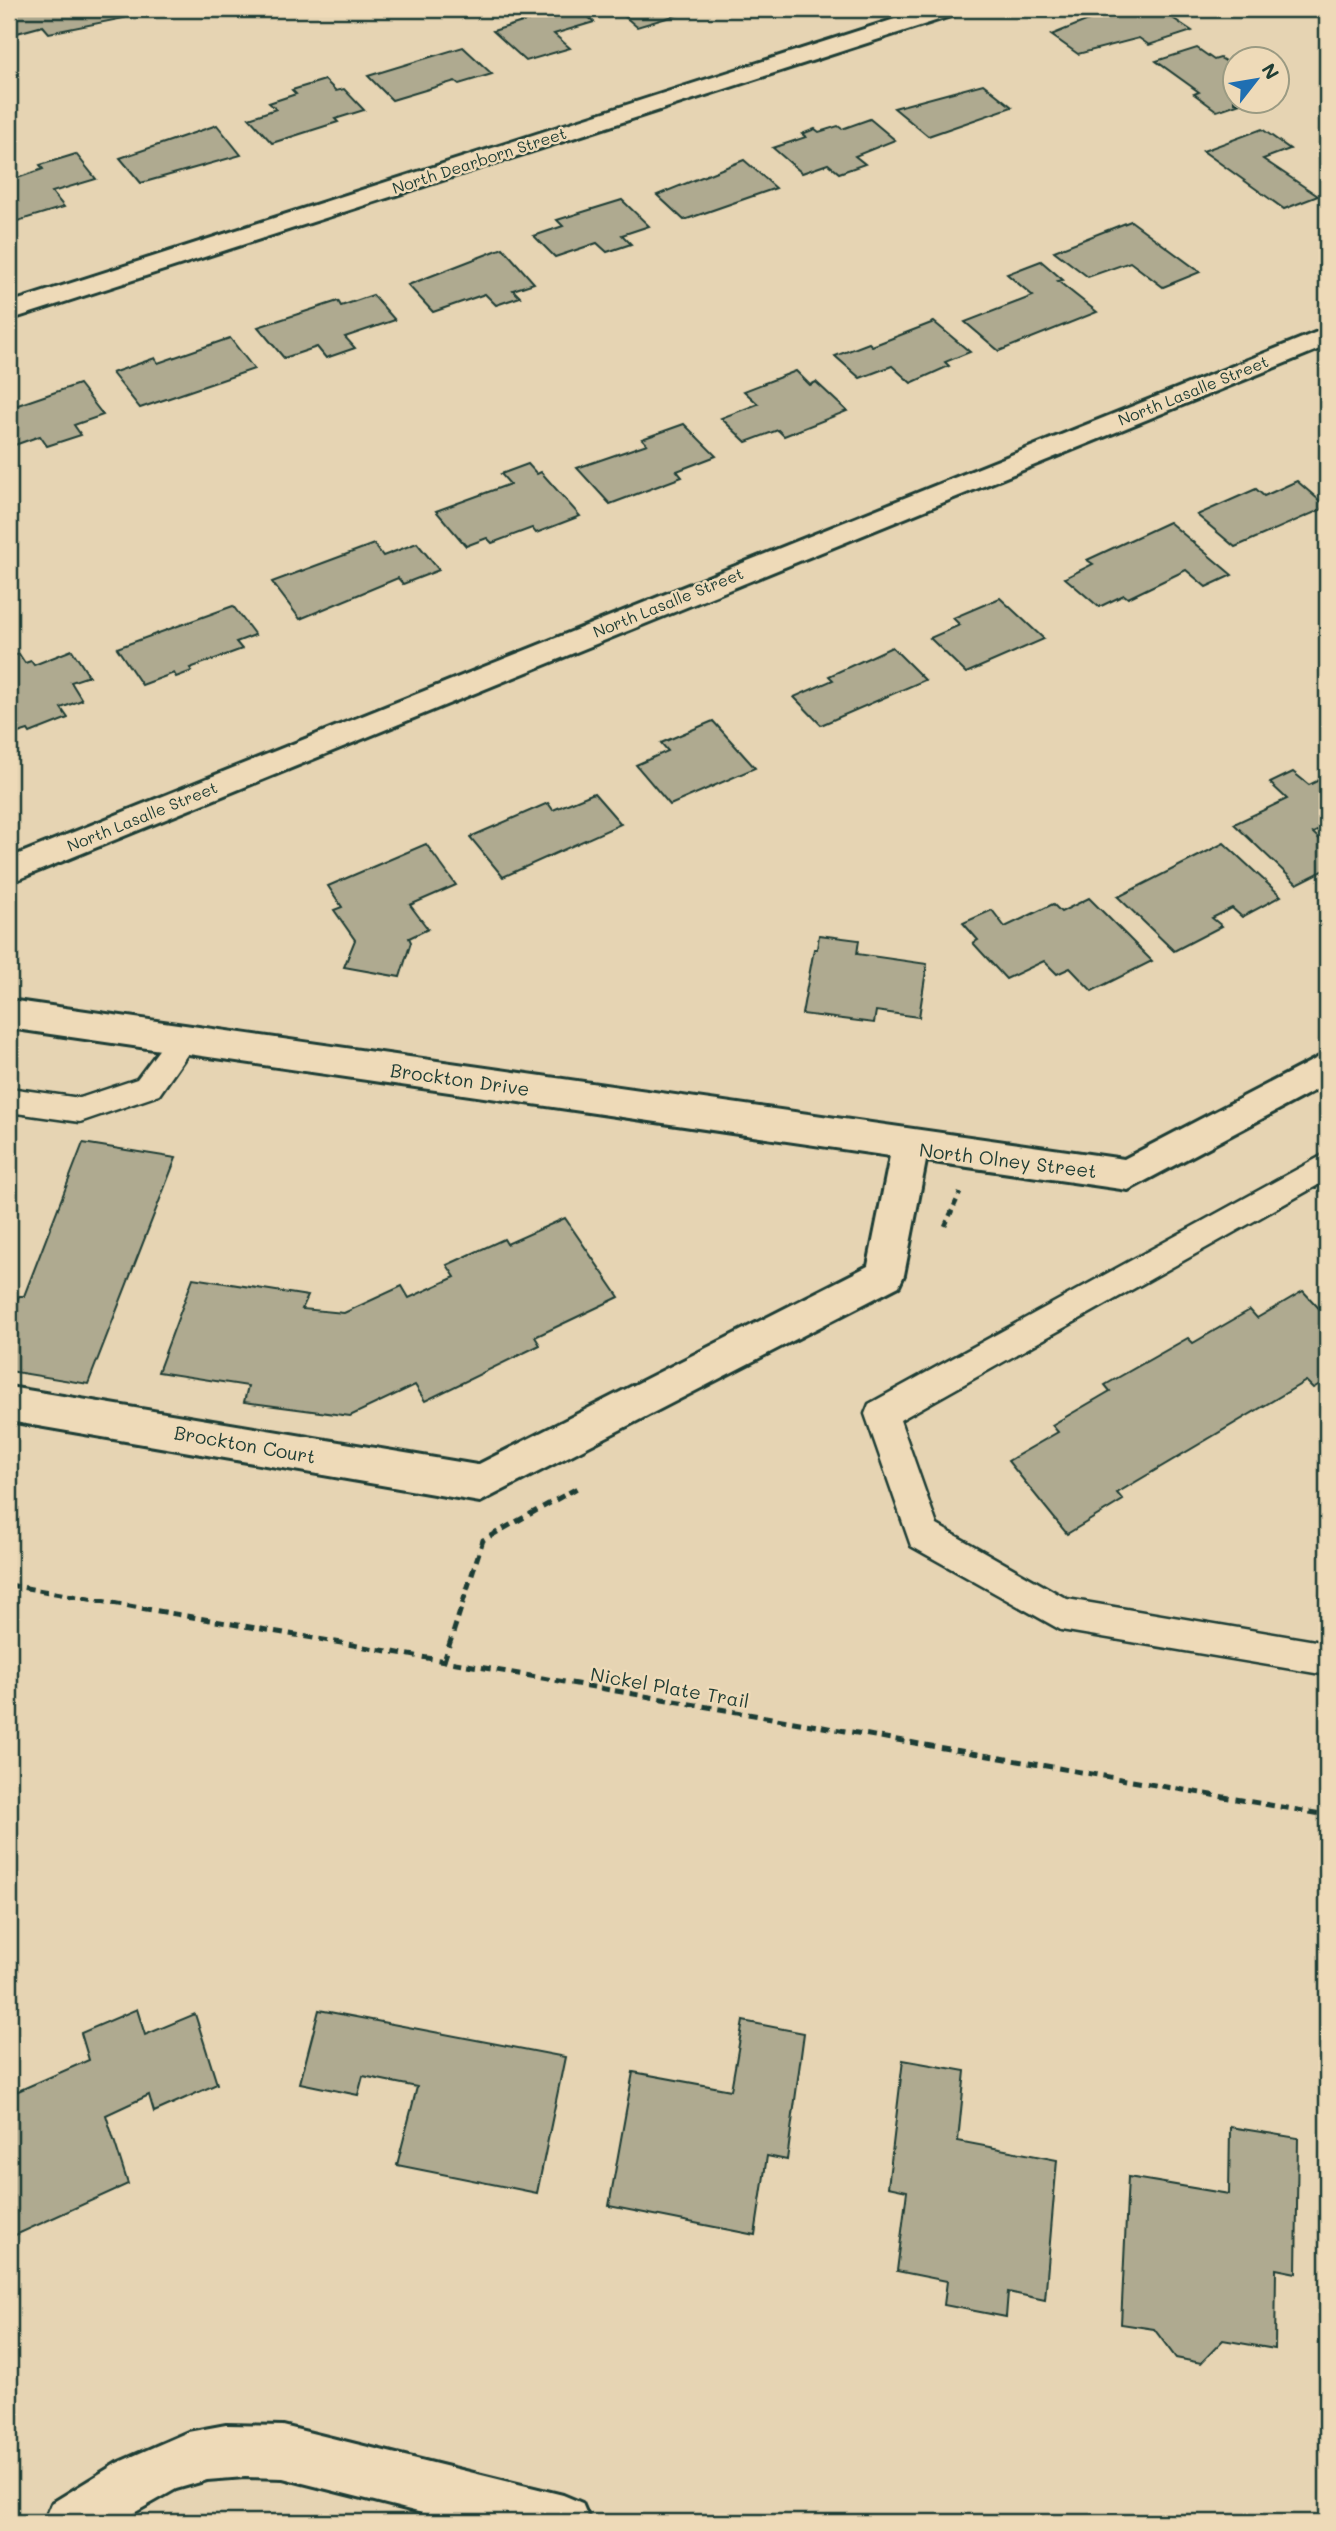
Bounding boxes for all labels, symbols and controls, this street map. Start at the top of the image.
north arrow [1220,46,1290,116]
text: N [1257,58,1285,84]
street label: North Dearborn Street [389,122,569,198]
street label: North Lasalle Street [1115,350,1271,430]
street label: North Lasalle Street [590,562,746,642]
street label: North Lasalle Street [64,776,220,856]
street label: Brockton Drive [389,1057,531,1101]
street label: North Olney Street [918,1137,1098,1183]
street label: Brockton Court [172,1419,318,1469]
street label: Nickel Plate Trail [589,1661,751,1713]

